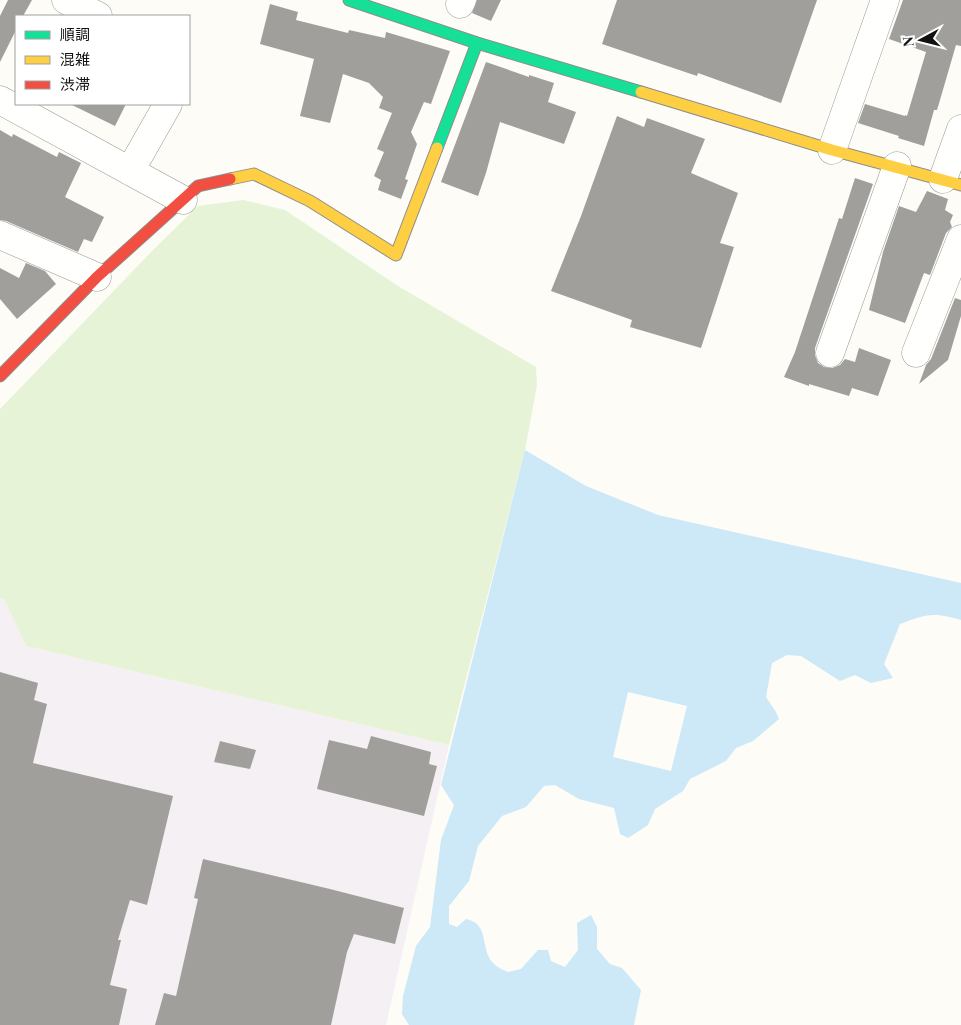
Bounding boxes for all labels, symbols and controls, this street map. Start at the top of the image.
legend [15,15,190,105]
north arrow [896,15,946,65]
text: 順調 [60,24,90,44]
text: N [898,35,918,48]
text: 混雑 [60,49,90,69]
text: 渋滞 [60,74,90,94]

